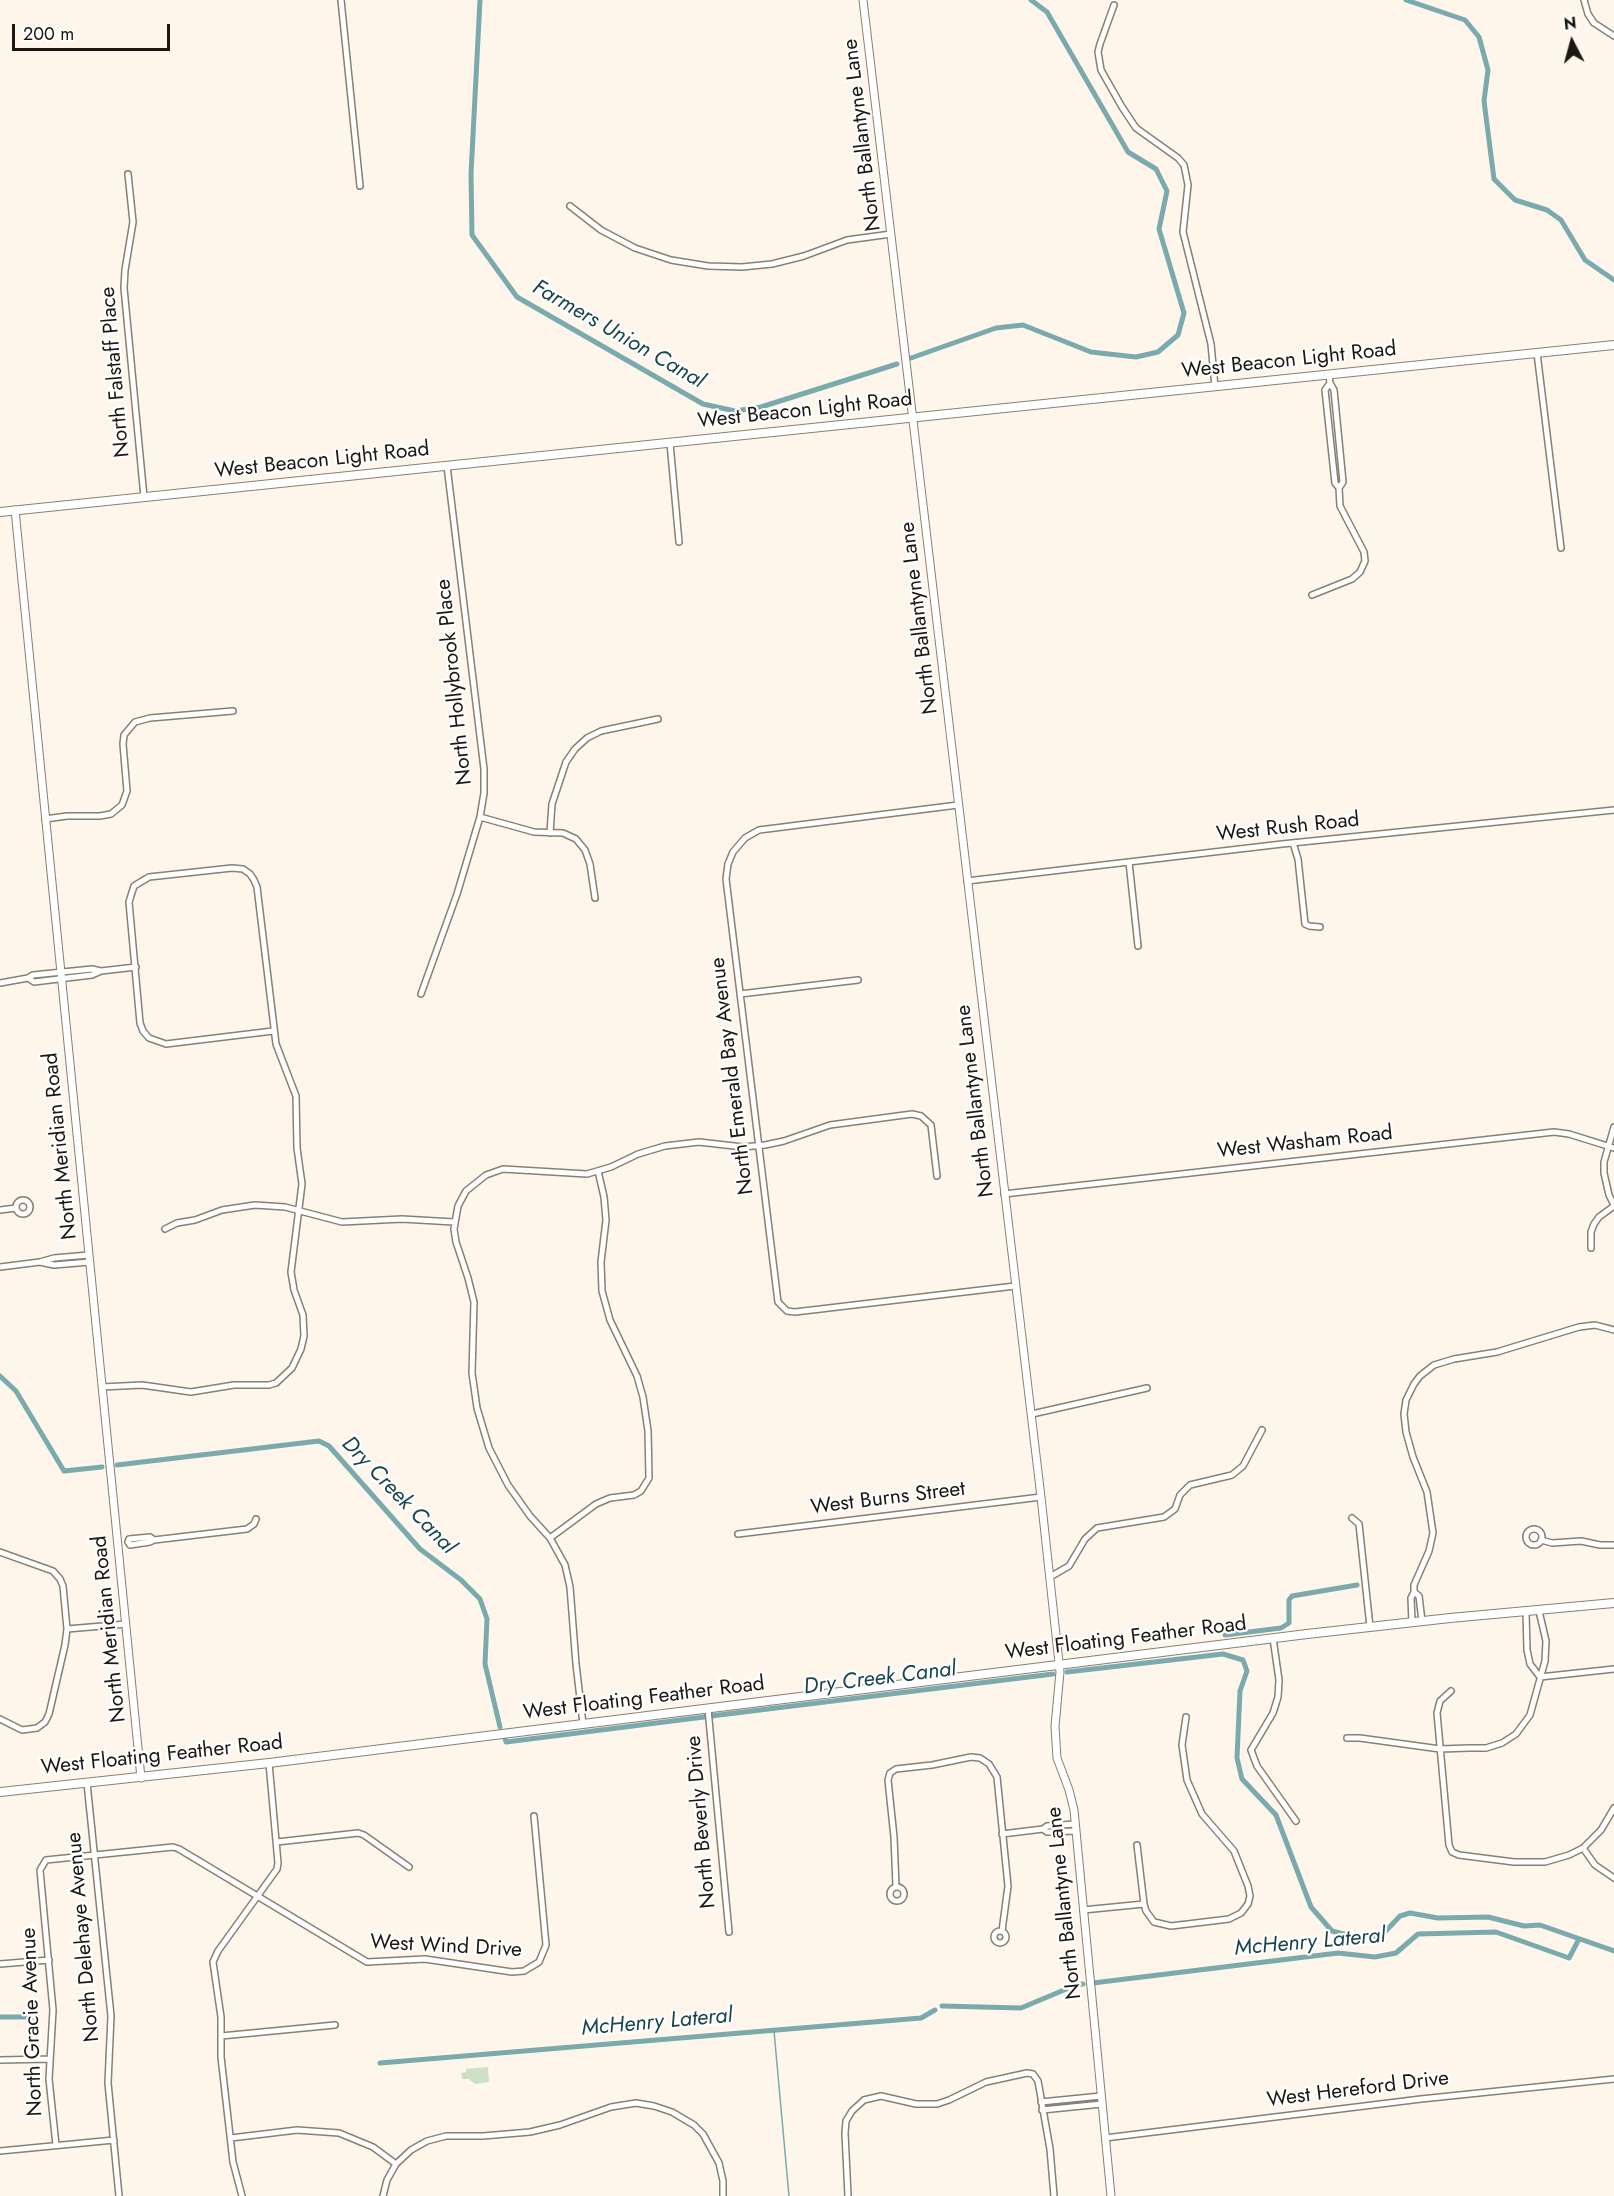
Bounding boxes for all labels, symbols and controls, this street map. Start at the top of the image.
text: N [1563,11,1578,36]
scale bar [15,12,172,50]
north arrow [1542,12,1602,72]
text: 200 m [23,21,74,47]
street label: North Ballantyne Lane [839,37,887,233]
water label: Farmers Union Canal [527,275,709,395]
street label: North Falstaff Place [96,286,136,458]
street label: West Beacon Light Road [1180,337,1398,385]
street label: West Beacon Light Road [696,387,914,435]
street label: West Beacon Light Road [213,437,431,485]
street label: North Ballantyne Lane [896,520,944,716]
street label: North Hollybrook Place [432,578,478,786]
street label: West Rush Road [1215,808,1361,848]
street label: North Emerald Bay Avenue [706,956,760,1196]
street label: North Ballantyne Lane [952,1003,1000,1199]
street label: North Meridian Road [39,1051,83,1241]
street label: West Washam Road [1216,1121,1394,1165]
water label: Dry Creek Canal [335,1432,461,1560]
street label: West Burns Street [809,1477,967,1521]
street label: North Meridian Road [88,1534,132,1724]
street label: West Floating Feather Road [1004,1612,1248,1666]
water label: Dry Creek Canal [802,1657,958,1701]
street label: West Floating Feather Road [522,1672,766,1726]
street label: West Floating Feather Road [40,1731,284,1781]
street label: North Beverly Drive [682,1734,722,1910]
street label: North Ballantyne Lane [1042,1805,1088,2001]
street label: North Delehaye Avenue [62,1831,106,2043]
water label: McHenry Lateral [1234,1923,1386,1963]
street label: North Gracie Avenue [17,1927,49,2117]
street label: West Wind Drive [369,1930,523,1964]
water label: McHenry Lateral [581,2003,733,2043]
street label: West Hereford Drive [1266,2066,1450,2114]

